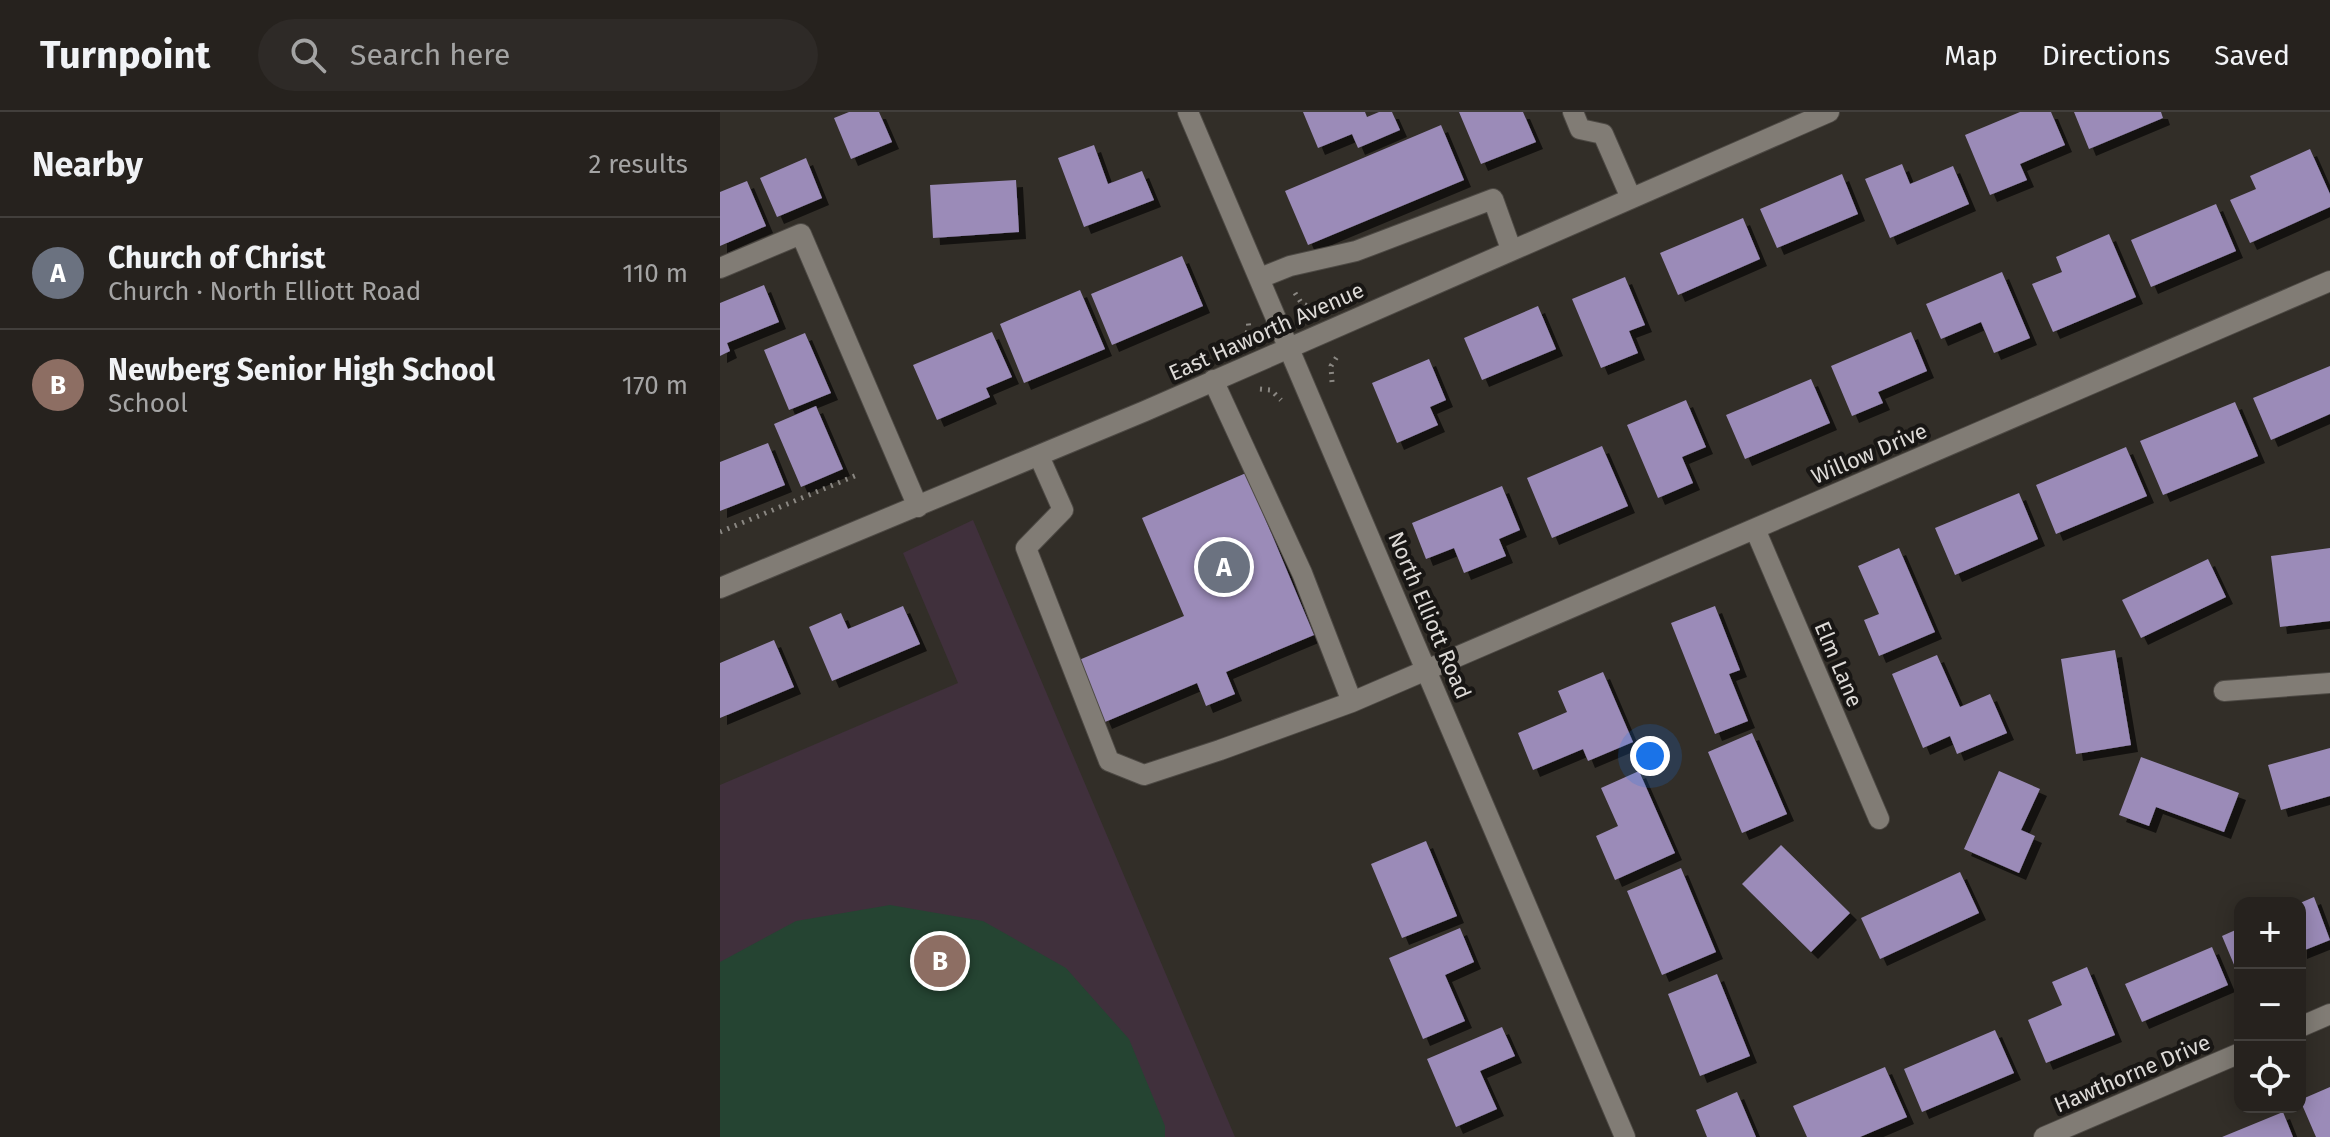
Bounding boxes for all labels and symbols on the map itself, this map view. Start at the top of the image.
street label: East Haworth Avenue [1164,276,1368,387]
street label: Willow Drive [1807,417,1931,490]
street label: North Elliott Road [1382,528,1477,703]
pin: A [1198,537,1250,597]
street label: Elm Lane [1808,617,1869,711]
your location [1630,736,1670,776]
pin: B [914,931,966,991]
street label: Hawthorne Drive [2050,1028,2214,1119]

